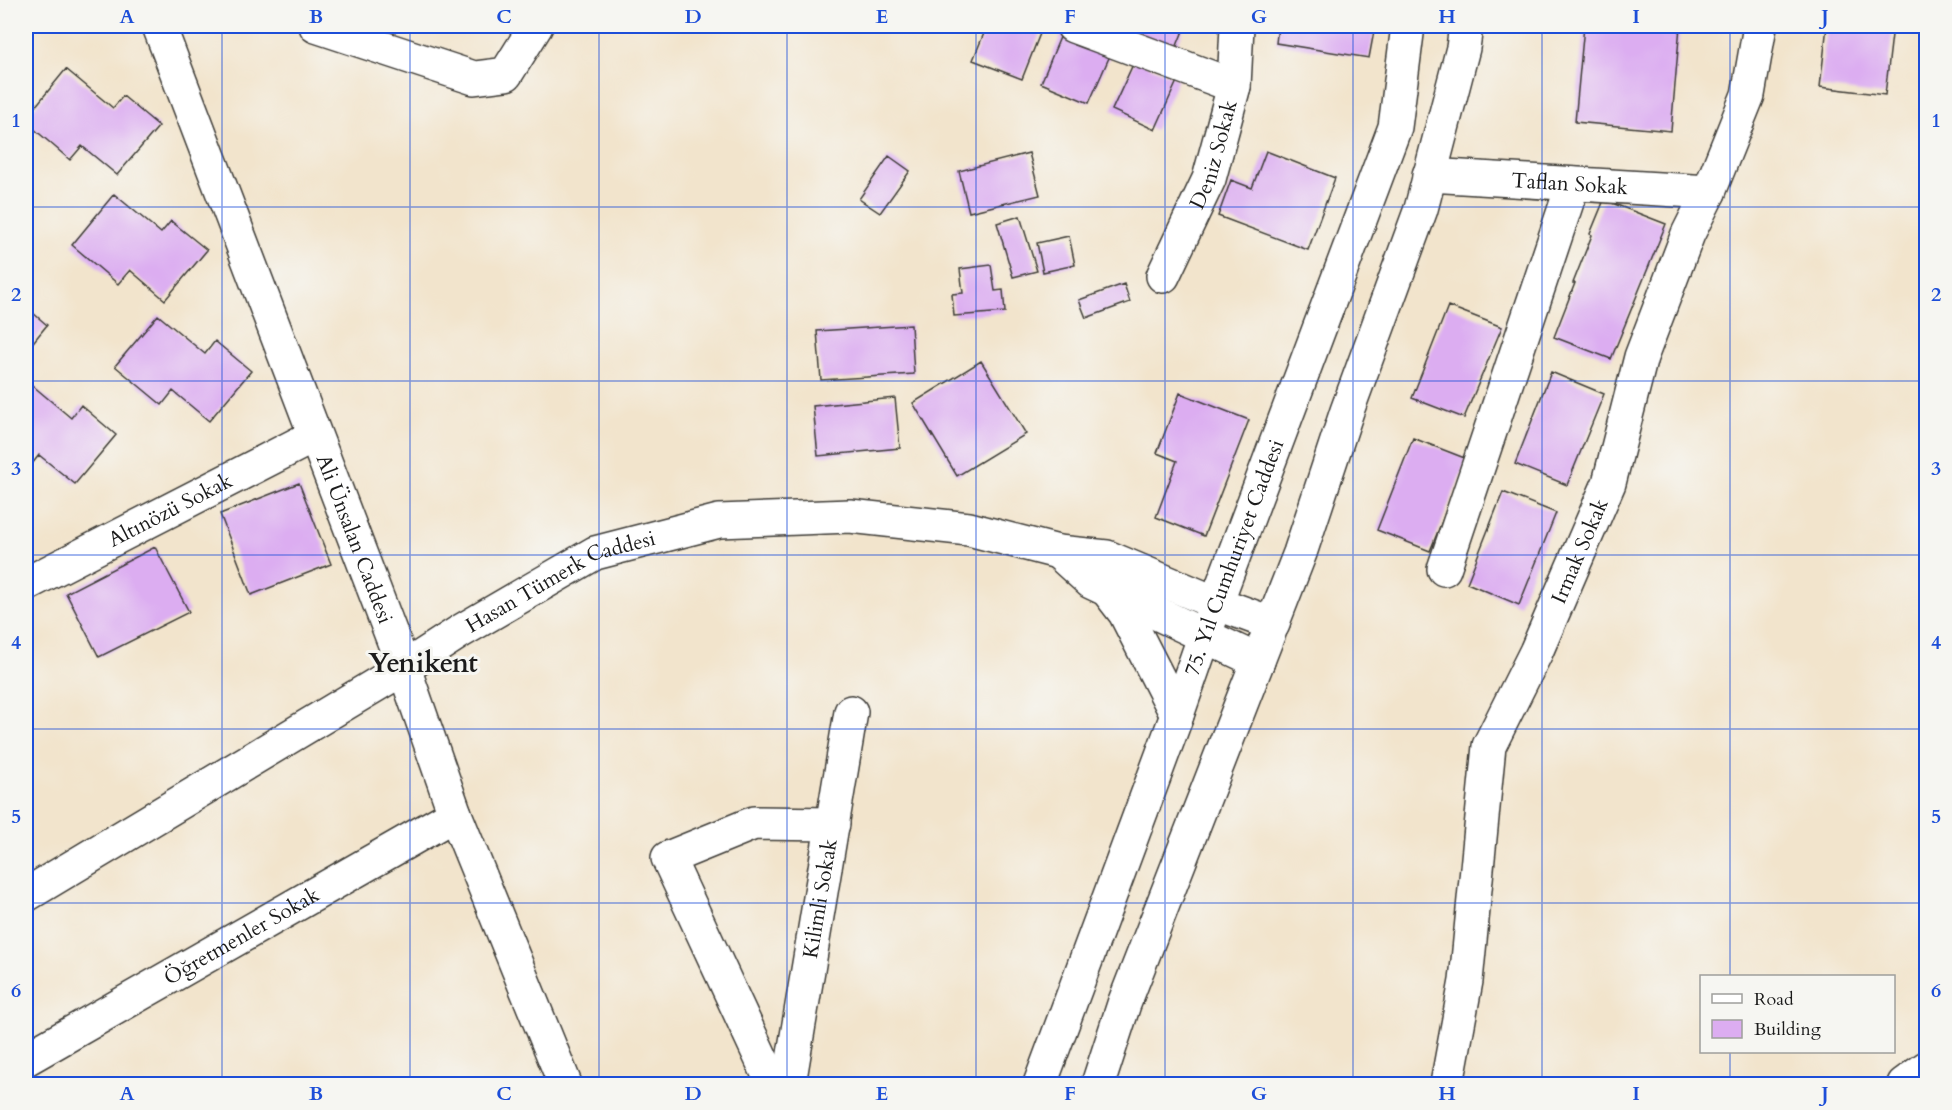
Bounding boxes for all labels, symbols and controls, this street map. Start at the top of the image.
text: A [119,3,135,30]
text: B [309,3,323,30]
text: C [496,3,512,30]
text: D [684,3,702,30]
text: E [876,3,888,30]
text: F [1064,3,1076,30]
text: G [1251,3,1267,30]
text: H [1438,3,1456,30]
text: I [1632,3,1640,30]
text: J [1818,3,1829,30]
street label: Deniz Sokak [1183,96,1245,214]
text: 1 [11,107,21,134]
text: 1 [1931,107,1941,134]
street label: Taflan Sokak [1511,166,1630,202]
text: 2 [11,281,21,308]
text: 2 [1931,281,1941,308]
street label: 75. Yıl Cumhuriyet Caddesi [1178,435,1291,680]
street label: Ali Ünsalan Caddesi [309,450,400,628]
text: 3 [11,455,21,482]
text: 3 [1931,455,1941,482]
street label: Altınözü Sokak [103,466,238,554]
street label: Irmak Sokak [1545,493,1616,608]
street label: Hasan Tümerk Caddesi [460,524,659,640]
text: 4 [11,629,21,656]
text: 4 [1931,629,1941,656]
district label: Yenikent [368,645,478,682]
text: 5 [11,803,21,830]
text: 5 [1931,803,1941,830]
street label: Kilimli Sokak [796,836,845,961]
street label: Öğretmenler Sokak [159,880,325,992]
legend [1700,975,1895,1053]
text: 6 [11,977,21,1004]
text: 6 [1931,977,1941,1004]
text: Road [1754,987,1794,1012]
text: Building [1754,1017,1822,1042]
text: A [119,1080,135,1107]
text: B [309,1080,323,1107]
text: C [496,1080,512,1107]
text: D [684,1080,702,1107]
text: E [876,1080,888,1107]
text: F [1064,1080,1076,1107]
text: G [1251,1080,1267,1107]
text: H [1438,1080,1456,1107]
text: I [1632,1080,1640,1107]
text: J [1818,1080,1829,1107]

